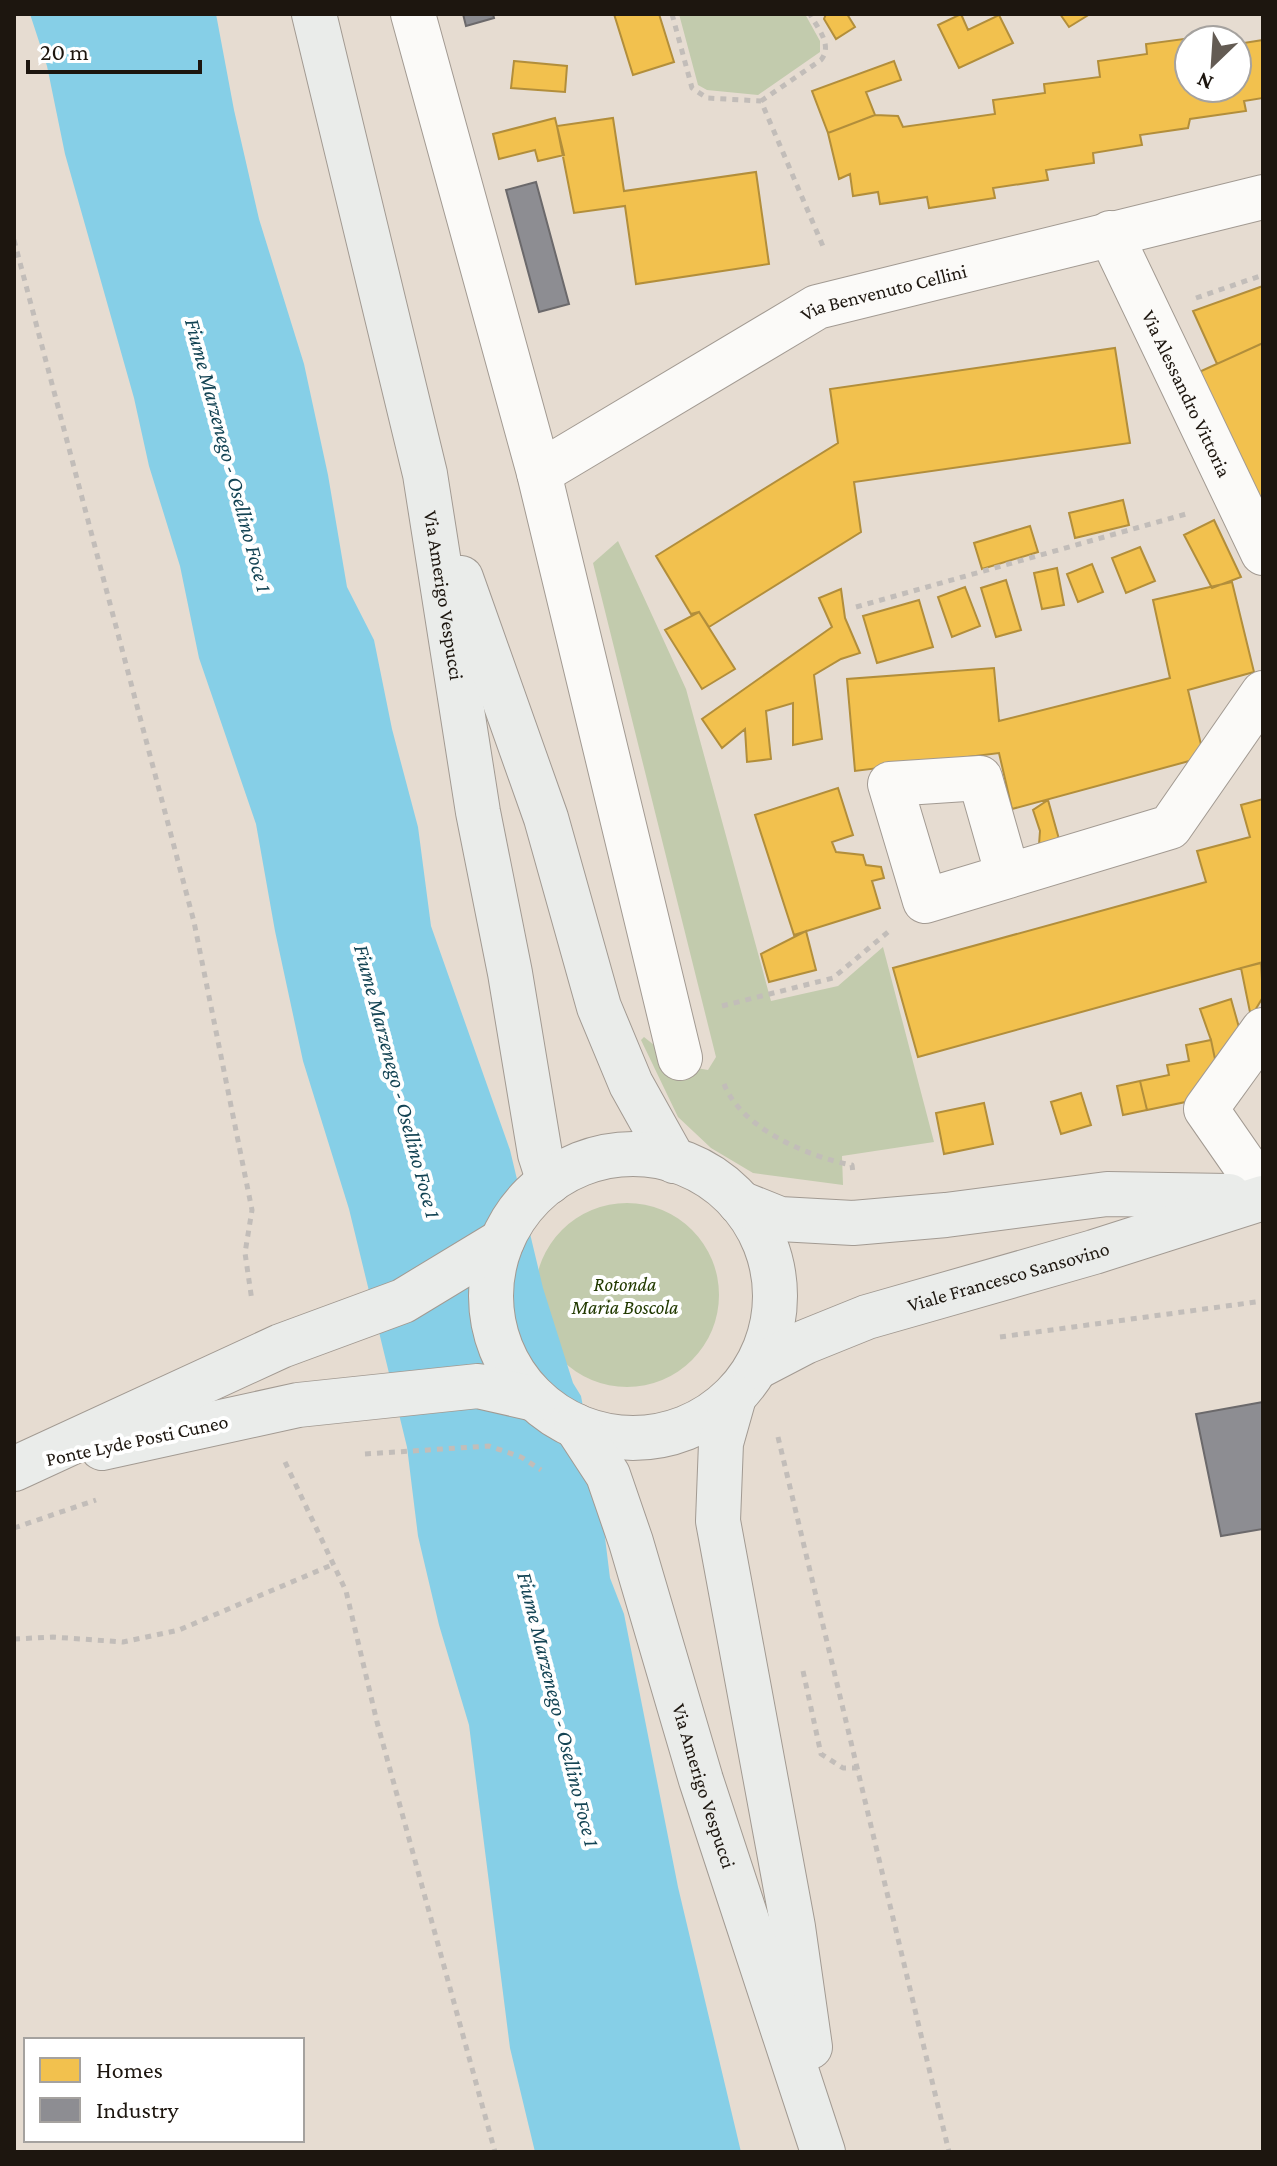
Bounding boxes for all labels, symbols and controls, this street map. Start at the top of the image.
scale bar [28,24,200,74]
north arrow [1173,24,1253,104]
text: 20 m [40,38,89,65]
text: N [1193,67,1217,96]
street label: Via Benvenuto Cellini [796,259,969,325]
street label: Via Alessandro Vittoria [1138,307,1236,481]
water label: Fiume Marzenego - Osellino Foce 1 [180,315,277,595]
street label: Via Amerigo Vespucci [420,509,468,682]
water label: Fiume Marzenego - Osellino Foce 1 [349,941,446,1221]
street label: Viale Francesco Sansovino [905,1237,1112,1316]
park label: Rotonda Maria Boscola [570,1273,679,1318]
street label: Ponte Lyde Posti Cuneo [44,1410,230,1471]
water label: Fiume Marzenego - Osellino Foce 1 [512,1569,605,1849]
street label: Via Amerigo Vespucci [668,1701,740,1871]
legend [24,2038,304,2142]
text: Homes [96,2056,163,2083]
text: Industry [96,2096,179,2123]

